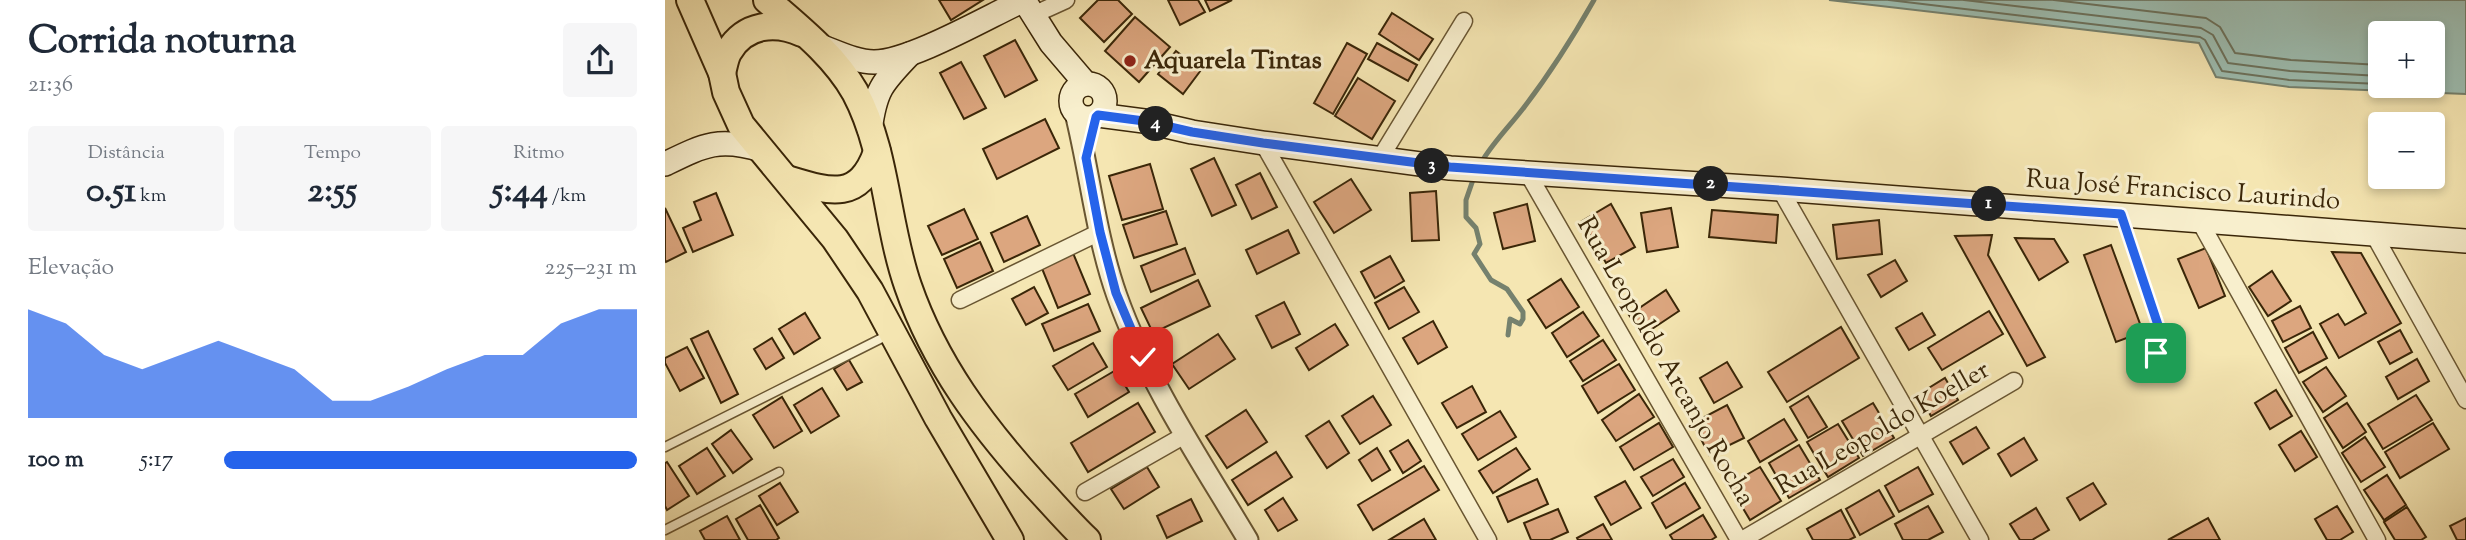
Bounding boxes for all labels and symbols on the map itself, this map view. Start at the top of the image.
place label: Aquarela Tintas [1144,43,1322,80]
marker: Aquarela Tintas [1122,53,1138,69]
pin: 4 [1139,106,1173,142]
pin: 3 [1415,148,1449,184]
street label: Rua José Francisco Laurindo [2025,162,2341,220]
pin: 2 [1693,166,1729,202]
pin: 1 [1971,186,2007,222]
street label: Rua Leopoldo Arcanjo Rocha [1567,210,1763,514]
pin [2126,323,2186,383]
pin [1113,327,1173,387]
street label: Rua Leopoldo Koeller [1769,352,1997,505]

